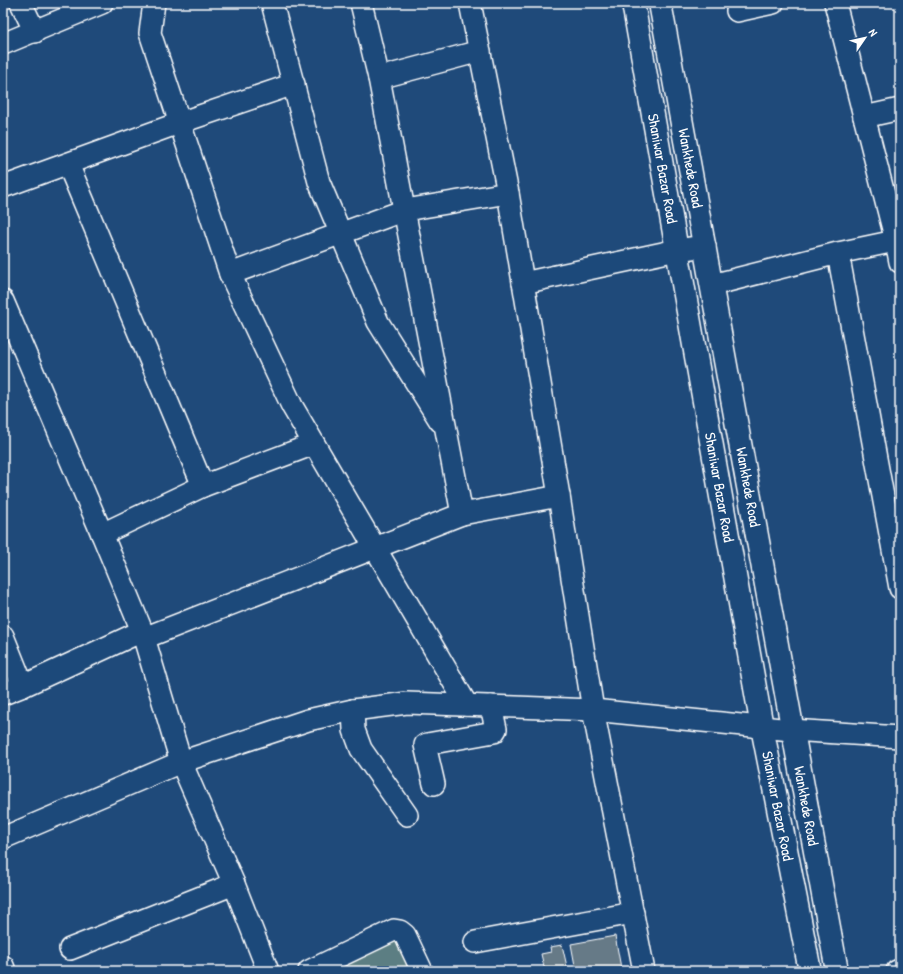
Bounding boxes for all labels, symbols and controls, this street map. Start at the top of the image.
north arrow [845,18,885,58]
text: N [866,26,881,39]
street label: Shaniwar Bazar Road [643,112,683,225]
street label: Wankhede Road [673,127,708,210]
street label: Shaniwar Bazar Road [700,431,740,544]
street label: Wankhede Road [731,446,766,529]
street label: Shaniwar Bazar Road [757,750,799,863]
street label: Wankhede Road [789,764,824,847]

